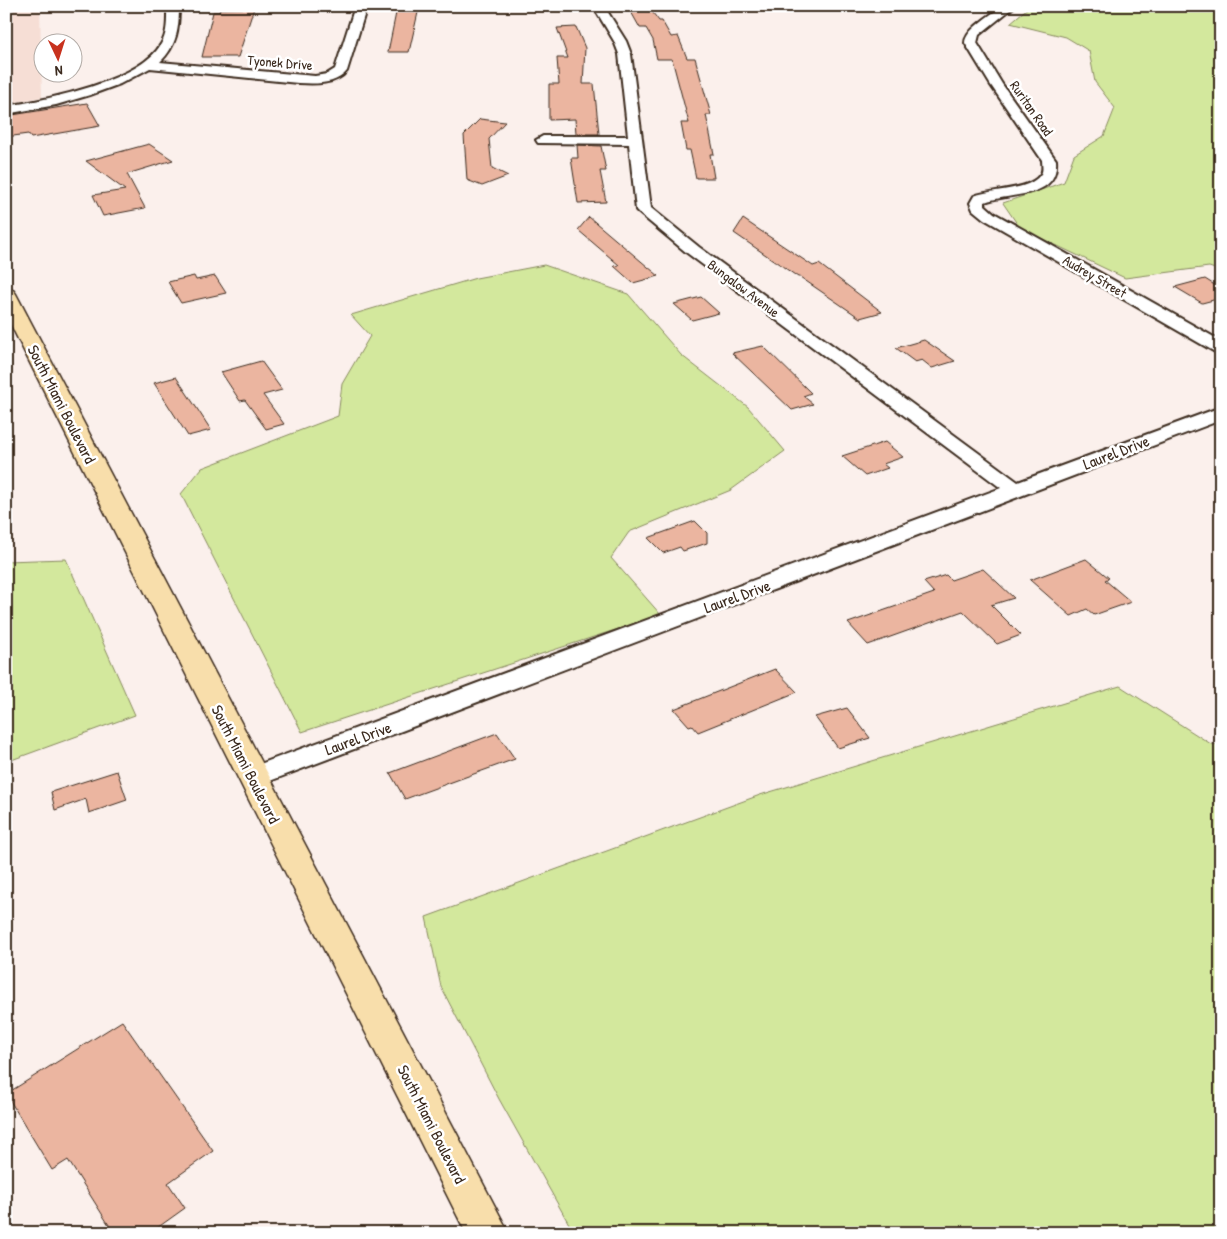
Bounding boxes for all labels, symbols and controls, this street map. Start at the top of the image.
north arrow [32,32,82,82]
street label: Tyonek Drive [247,50,314,75]
text: N [54,62,63,81]
street label: Ruritan Road [1006,77,1058,140]
street label: Audrey Street [1059,250,1130,303]
street label: Bungalow Avenue [704,255,784,322]
street label: South Miami Boulevard [23,341,101,467]
street label: Laurel Drive [1080,429,1153,475]
street label: Laurel Drive [701,574,774,618]
street label: South Miami Boulevard [207,701,285,827]
street label: Laurel Drive [322,716,395,760]
street label: South Miami Boulevard [393,1061,471,1187]

